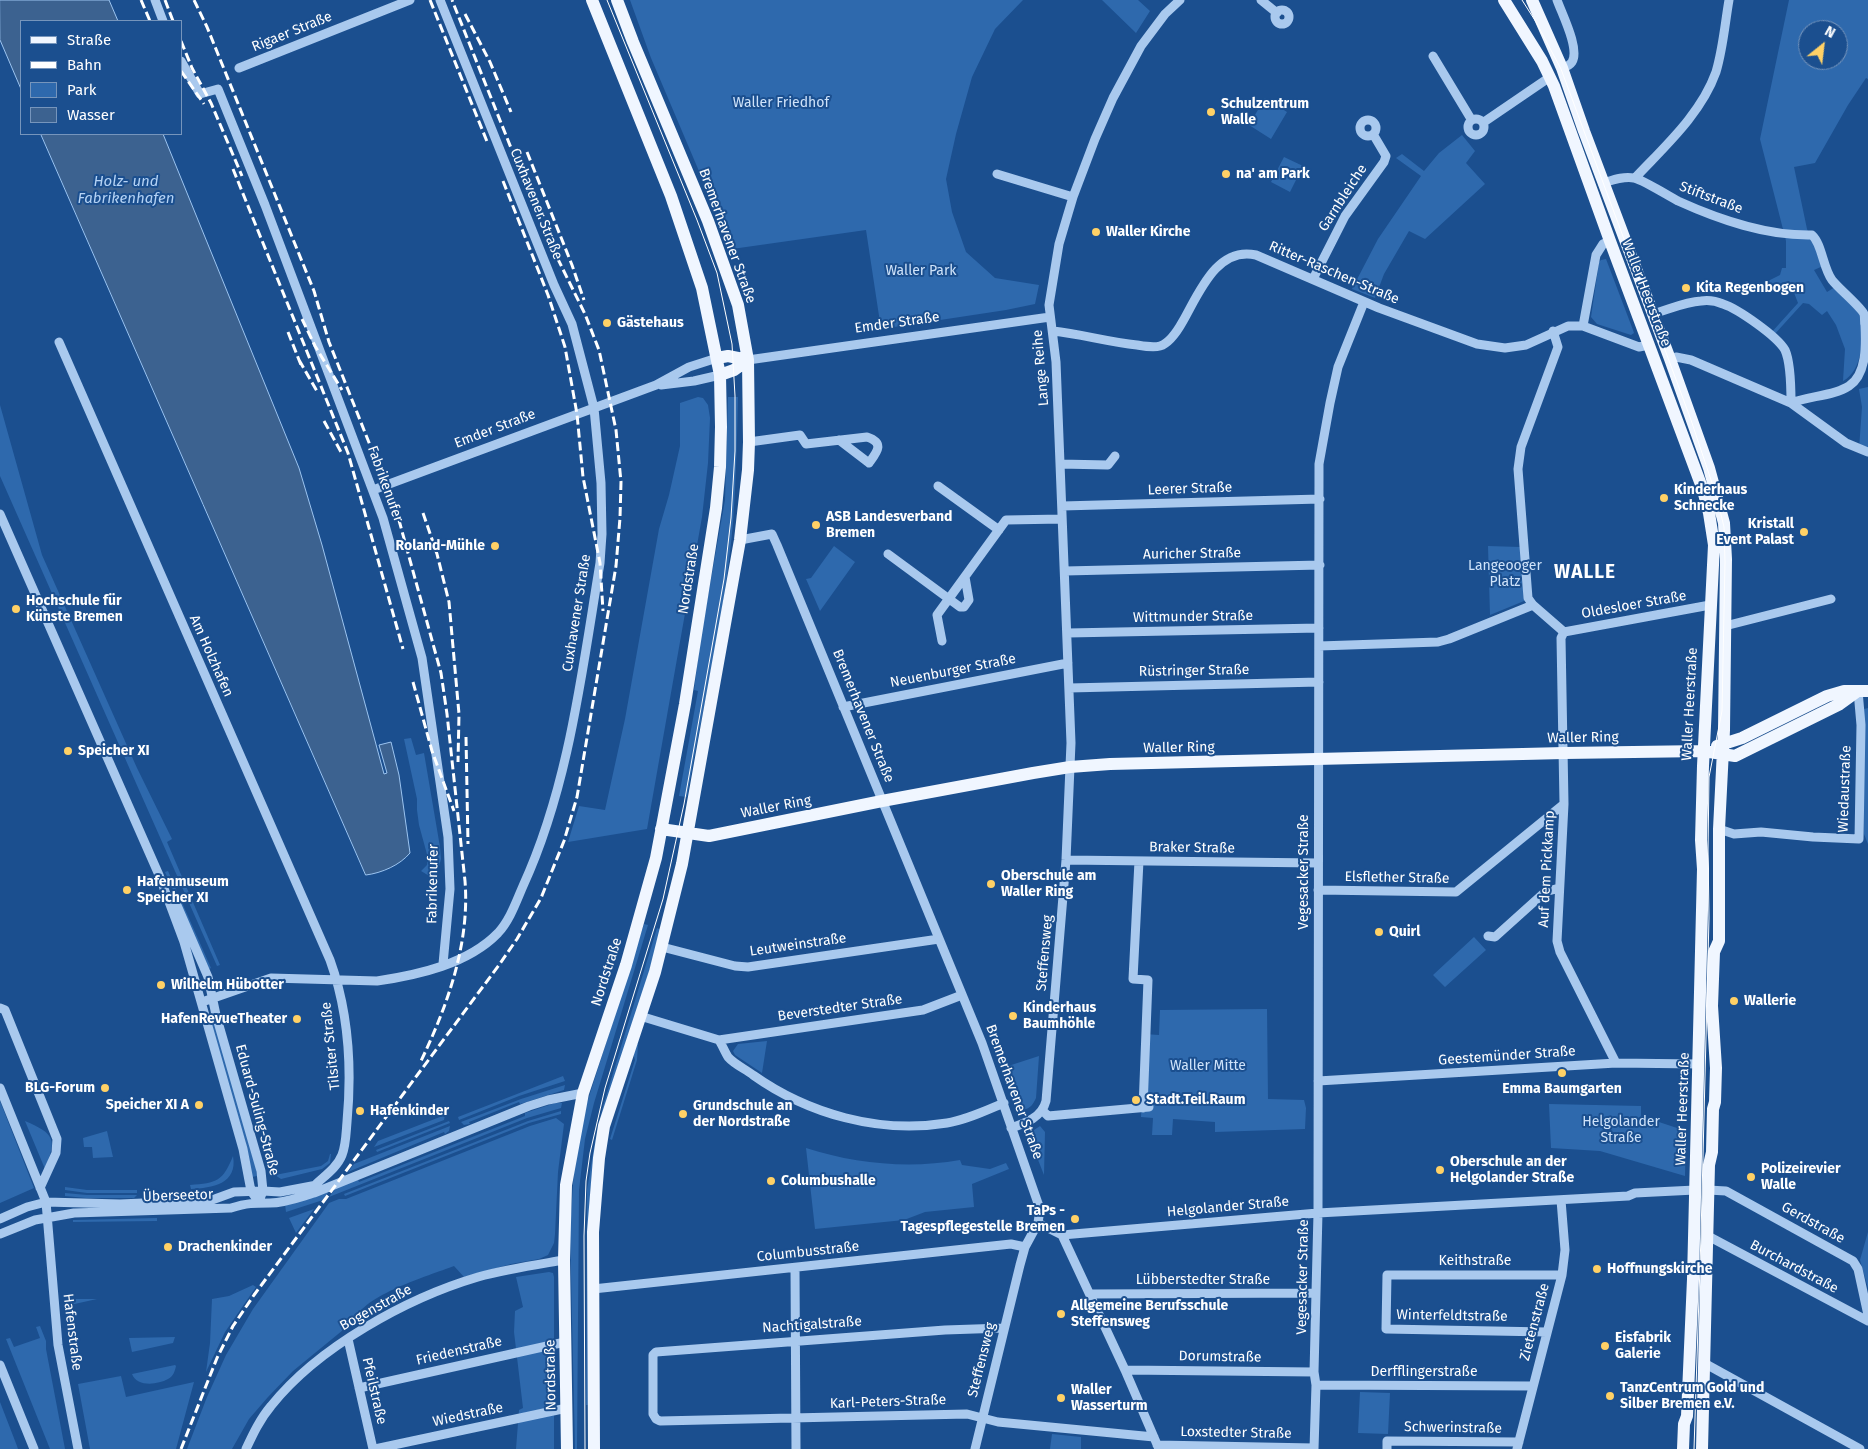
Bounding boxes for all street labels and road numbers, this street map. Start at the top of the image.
street label: Rigaer Straße [249,8,335,56]
street label: Cuxhavener Straße [506,146,566,262]
street label: Garnbleiche [1315,161,1371,235]
street label: Bremerhavener Straße [695,166,759,306]
street label: Stiftstraße [1677,178,1745,218]
street label: Waller Heerstraße [1618,237,1674,349]
street label: Ritter-Raschen-Straße [1266,238,1402,308]
street label: Emder Straße [853,309,941,337]
street label: Lange Reihe [1029,329,1053,407]
street label: Emder Straße [452,406,538,452]
street label: Fabrikenufer [363,444,407,524]
street label: Leerer Straße [1147,479,1233,499]
street label: Nordstraße [675,543,703,615]
street label: Auricher Straße [1143,545,1241,563]
street label: Cuxhavener Straße [559,553,595,673]
street label: Oldesloer Straße [1580,587,1688,623]
street label: Wittmunder Straße [1133,608,1253,626]
street label: Am Holzhafen [185,612,237,700]
street label: Bremerhavener Straße [829,647,897,785]
street label: Waller Heerstraße [1679,647,1701,761]
street label: Neuenburger Straße [889,651,1017,691]
street label: Rüstringer Straße [1139,662,1249,680]
street label: Waller Ring [1547,729,1619,747]
street label: Waller Ring [1143,739,1215,757]
street label: Wiedaustraße [1835,745,1855,833]
street label: Waller Ring [739,792,813,822]
street label: Auf dem Pickkamp [1536,810,1558,928]
street label: Vegesacker Straße [1296,814,1312,930]
street label: Braker Straße [1149,839,1235,857]
street label: Fabrikenufer [424,844,442,924]
street label: Elsflether Straße [1344,869,1450,887]
street label: Steffensweg [1033,914,1057,992]
street label: Leutweinstraße [749,930,847,960]
street label: Nordstraße [588,936,626,1008]
street label: Beverstedter Straße [777,991,903,1025]
street label: Tilsiter Straße [318,1001,344,1091]
street label: Bremerhavener Straße [982,1022,1046,1162]
street label: Eduard-Suling-Straße [231,1043,283,1177]
street label: Geestemünder Straße [1438,1043,1576,1069]
street label: Waller Heerstraße [1673,1052,1693,1166]
street label: Überseetor [142,1186,214,1206]
street label: Helgolander Straße [1166,1193,1290,1221]
street label: Gerdstraße [1778,1199,1848,1247]
street label: Vegesacker Straße [1294,1219,1312,1335]
street label: Burchardstraße [1747,1237,1841,1297]
street label: Columbusstraße [756,1238,860,1266]
street label: Keithstraße [1439,1253,1511,1269]
street label: Lübberstedter Straße [1136,1272,1270,1288]
street label: Bogenstraße [337,1281,415,1335]
street label: Zietenstraße [1517,1281,1553,1363]
street label: Hafenstraße [59,1292,85,1372]
street label: Winterfeldtstraße [1396,1307,1508,1325]
street label: Nachtigalstraße [762,1313,862,1337]
street label: Steffensweg [965,1321,999,1399]
street label: Friedenstraße [414,1333,504,1369]
street label: Nordstraße [542,1339,560,1411]
street label: Dorumstraße [1178,1348,1262,1366]
street label: Pfeilstraße [358,1356,390,1426]
street label: Derfflingerstraße [1370,1364,1478,1380]
street label: Karl-Peters-Straße [830,1392,946,1412]
street label: Wiedstraße [431,1399,505,1431]
street label: Schwerinstraße [1404,1419,1502,1437]
street label: Loxstedter Straße [1180,1424,1292,1442]

